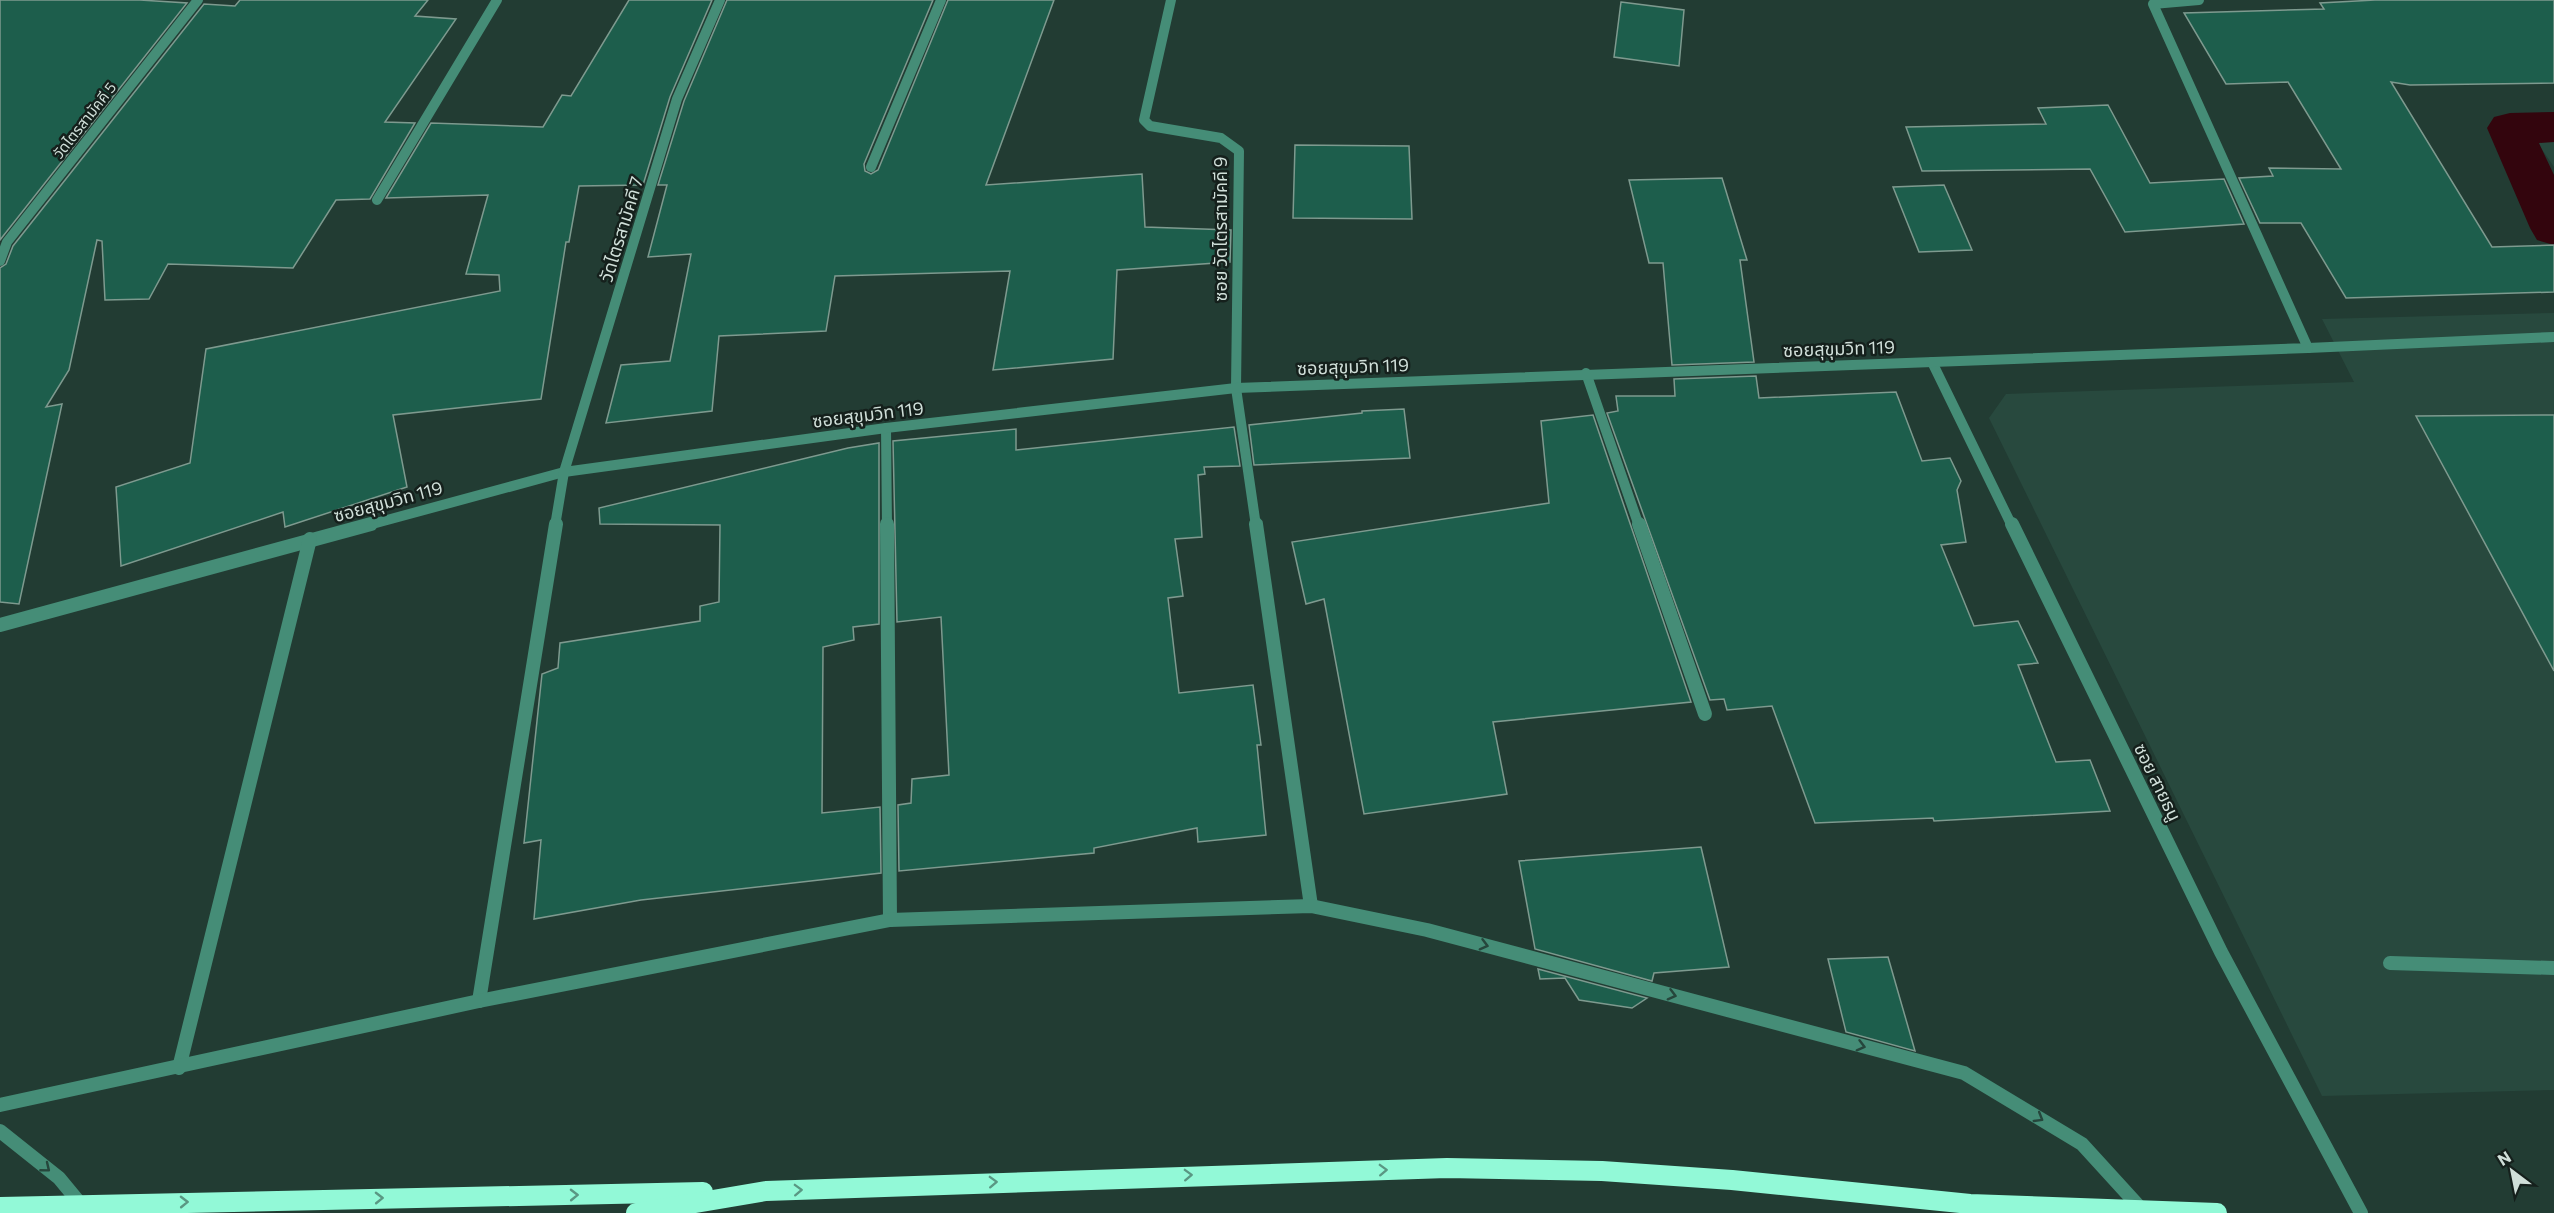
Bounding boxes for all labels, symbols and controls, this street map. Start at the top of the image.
street label: วัดไตรสามัคคี 5 [49,78,119,162]
street label: ซอย วัดไตรสามัคคี 9 [1209,156,1231,302]
street label: วัดไตรสามัคคี 7 [595,174,647,284]
street label: ซอยสุขุมวิท 119 [1783,335,1895,362]
street label: ซอยสุขุมวิท 119 [1297,353,1409,380]
street label: ซอยสุขุมวิท 119 [811,396,925,433]
street label: ซอยสุขุมวิท 119 [331,476,445,527]
street label: ซอย สายธนู [2128,740,2186,825]
one-way arrow [1479,937,1489,950]
one-way arrow [1667,988,1677,1001]
one-way arrow [1855,1039,1865,1051]
one-way arrow [2033,1111,2043,1123]
north arrow [2482,1141,2542,1201]
text: N [2494,1147,2514,1169]
one-way arrow [39,1160,50,1171]
one-way arrow [1378,1164,1387,1176]
one-way arrow [1183,1169,1192,1182]
one-way arrow [988,1176,997,1189]
one-way arrow [794,1184,803,1196]
one-way arrow [570,1189,579,1201]
one-way arrow [375,1192,384,1204]
one-way arrow [180,1196,189,1208]

